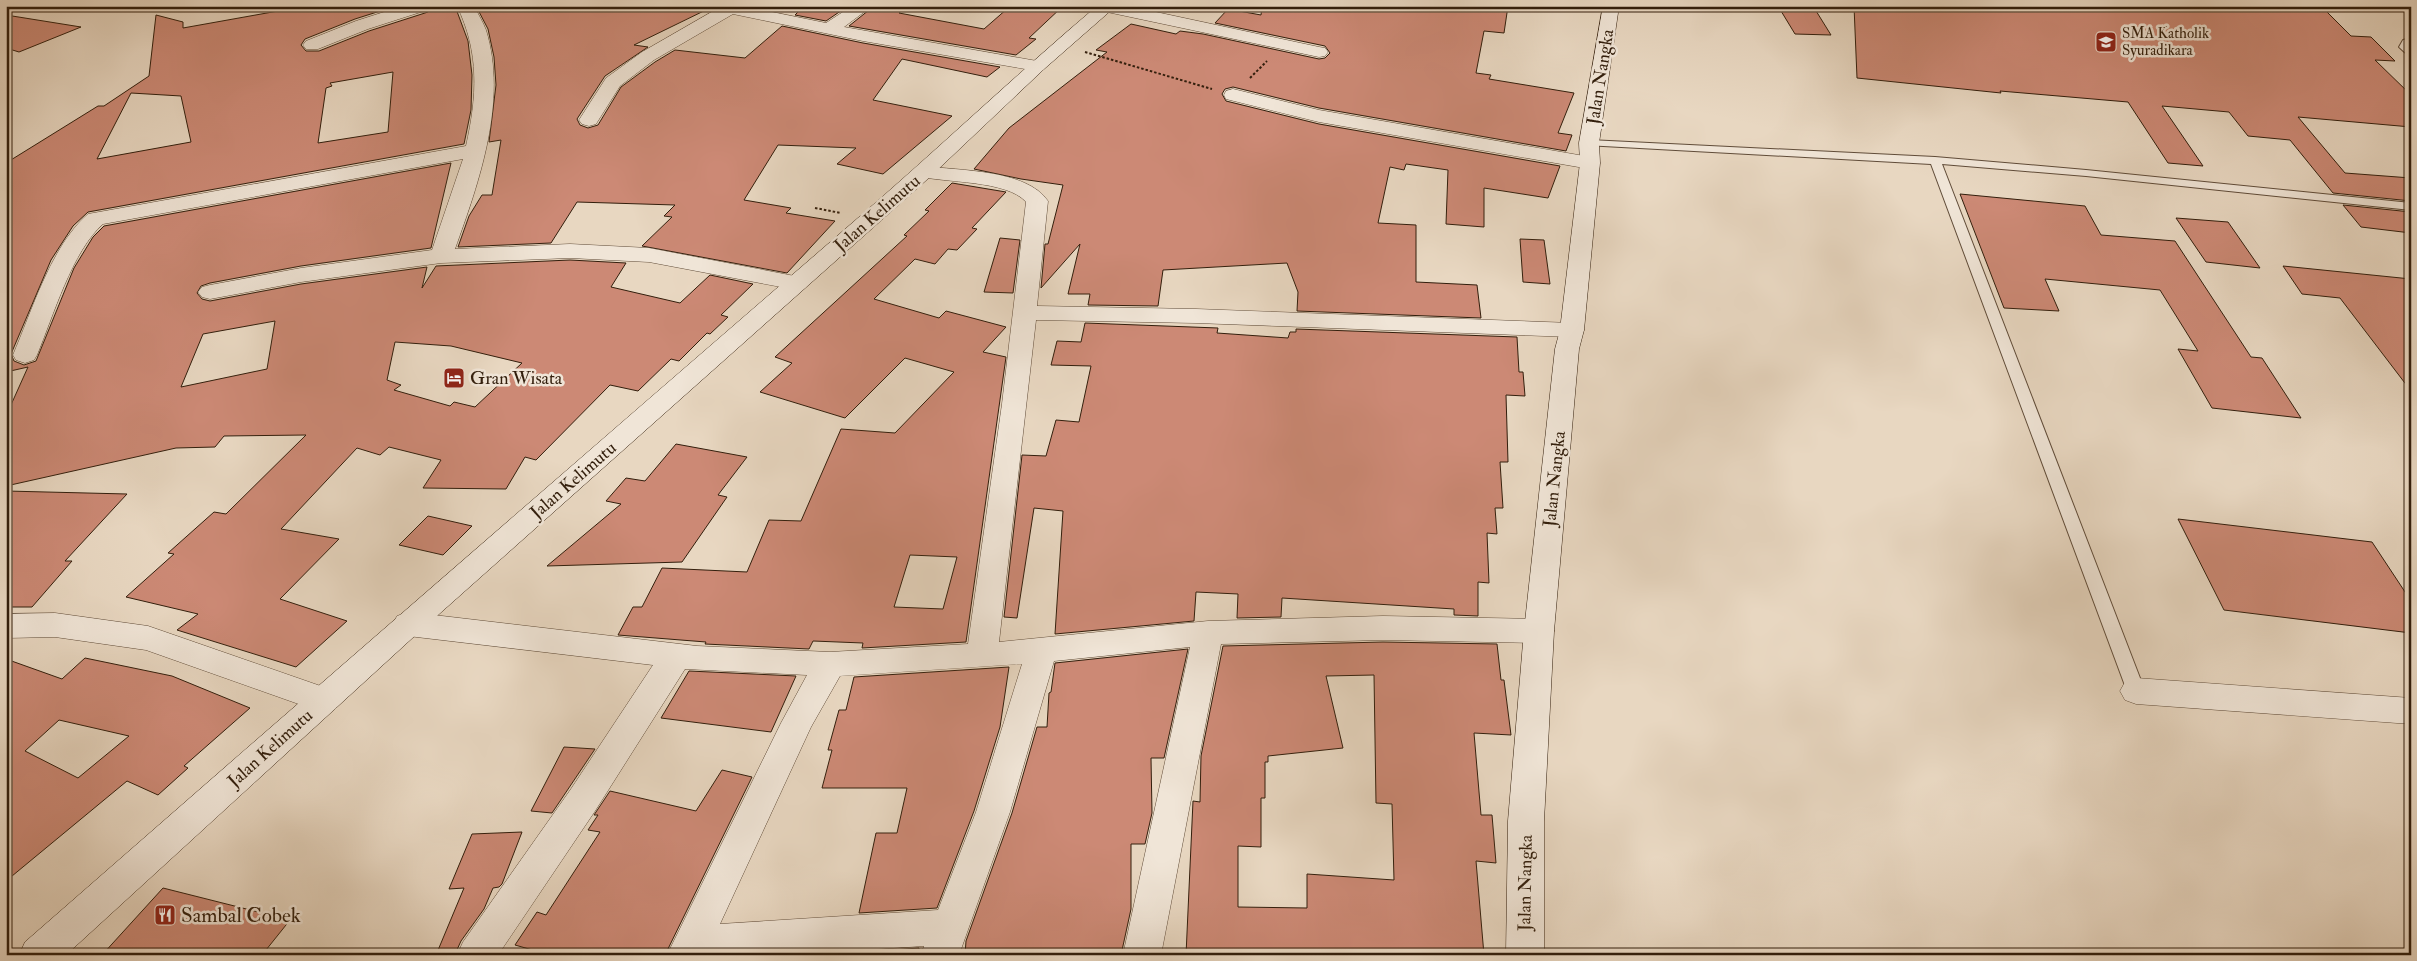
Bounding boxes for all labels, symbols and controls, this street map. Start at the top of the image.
place label: SMA Katholik Syuradikara [2122,24,2209,60]
street label: Jalan Nangka [1581,27,1619,128]
school or university icon: SMA Katholik Syuradikara [2094,30,2118,54]
street label: Jalan Kelimutu [829,170,925,258]
hotel icon: Gran Wisata [442,366,466,390]
place label: Gran Wisata [470,367,563,390]
street label: Jalan Nangka [1538,429,1571,529]
street label: Jalan Kelimutu [525,437,621,525]
street label: Jalan Kelimutu [222,704,318,793]
street label: Jalan Nangka [1513,834,1538,932]
place label: Sambal Cobek [181,902,301,929]
restaurant icon: Sambal Cobek [153,903,177,927]

